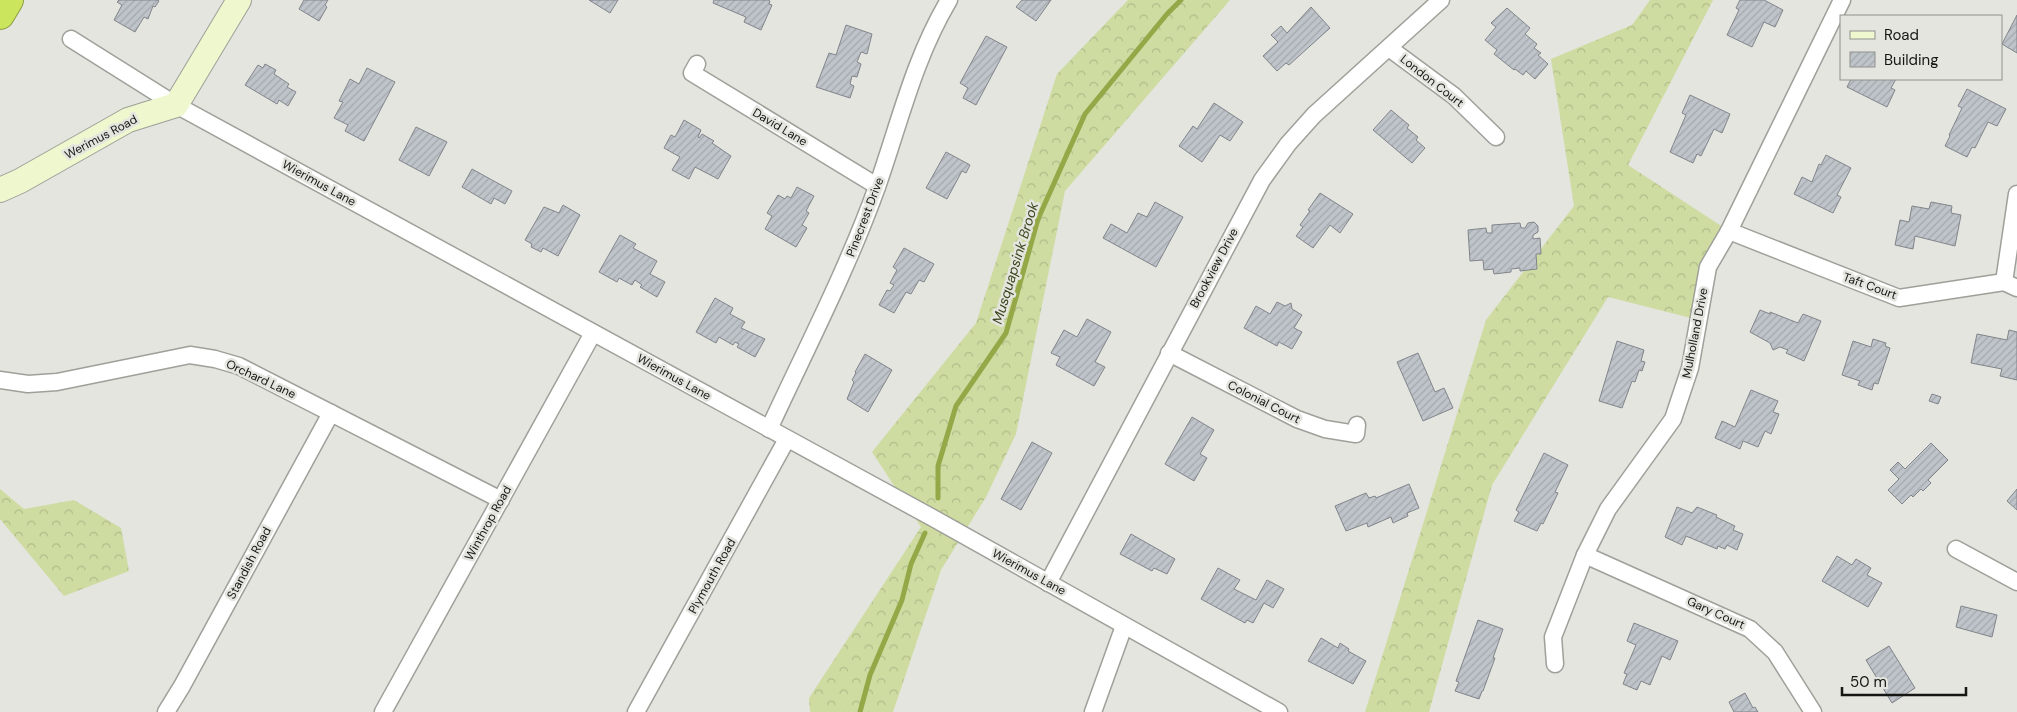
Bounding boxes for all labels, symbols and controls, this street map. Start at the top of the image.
legend [1840,15,2002,80]
text: Road [1884,25,1919,45]
text: Building [1884,50,1939,70]
street label: London Court [1397,51,1467,111]
street label: David Lane [750,104,810,150]
street label: Werimus Road [62,111,140,163]
street label: Wierimus Lane [279,156,359,210]
street label: Pinecrest Drive [843,175,887,259]
water label: Musquapsink Brook [988,199,1042,326]
street label: Brookview Drive [1186,225,1242,311]
street label: Taft Court [1841,269,1899,303]
street label: Mulholland Drive [1678,286,1712,379]
street label: Wierimus Lane [634,350,714,404]
street label: Orchard Lane [224,356,299,402]
street label: Colonial Court [1225,377,1303,427]
street label: Winthrop Road [461,483,515,563]
street label: Standish Road [223,524,275,602]
street label: Plymouth Road [685,536,739,616]
street label: Wierimus Lane [989,545,1069,599]
street label: Gary Court [1685,593,1748,633]
scale bar [1842,664,1966,696]
text: 50 m [1850,672,1887,692]

